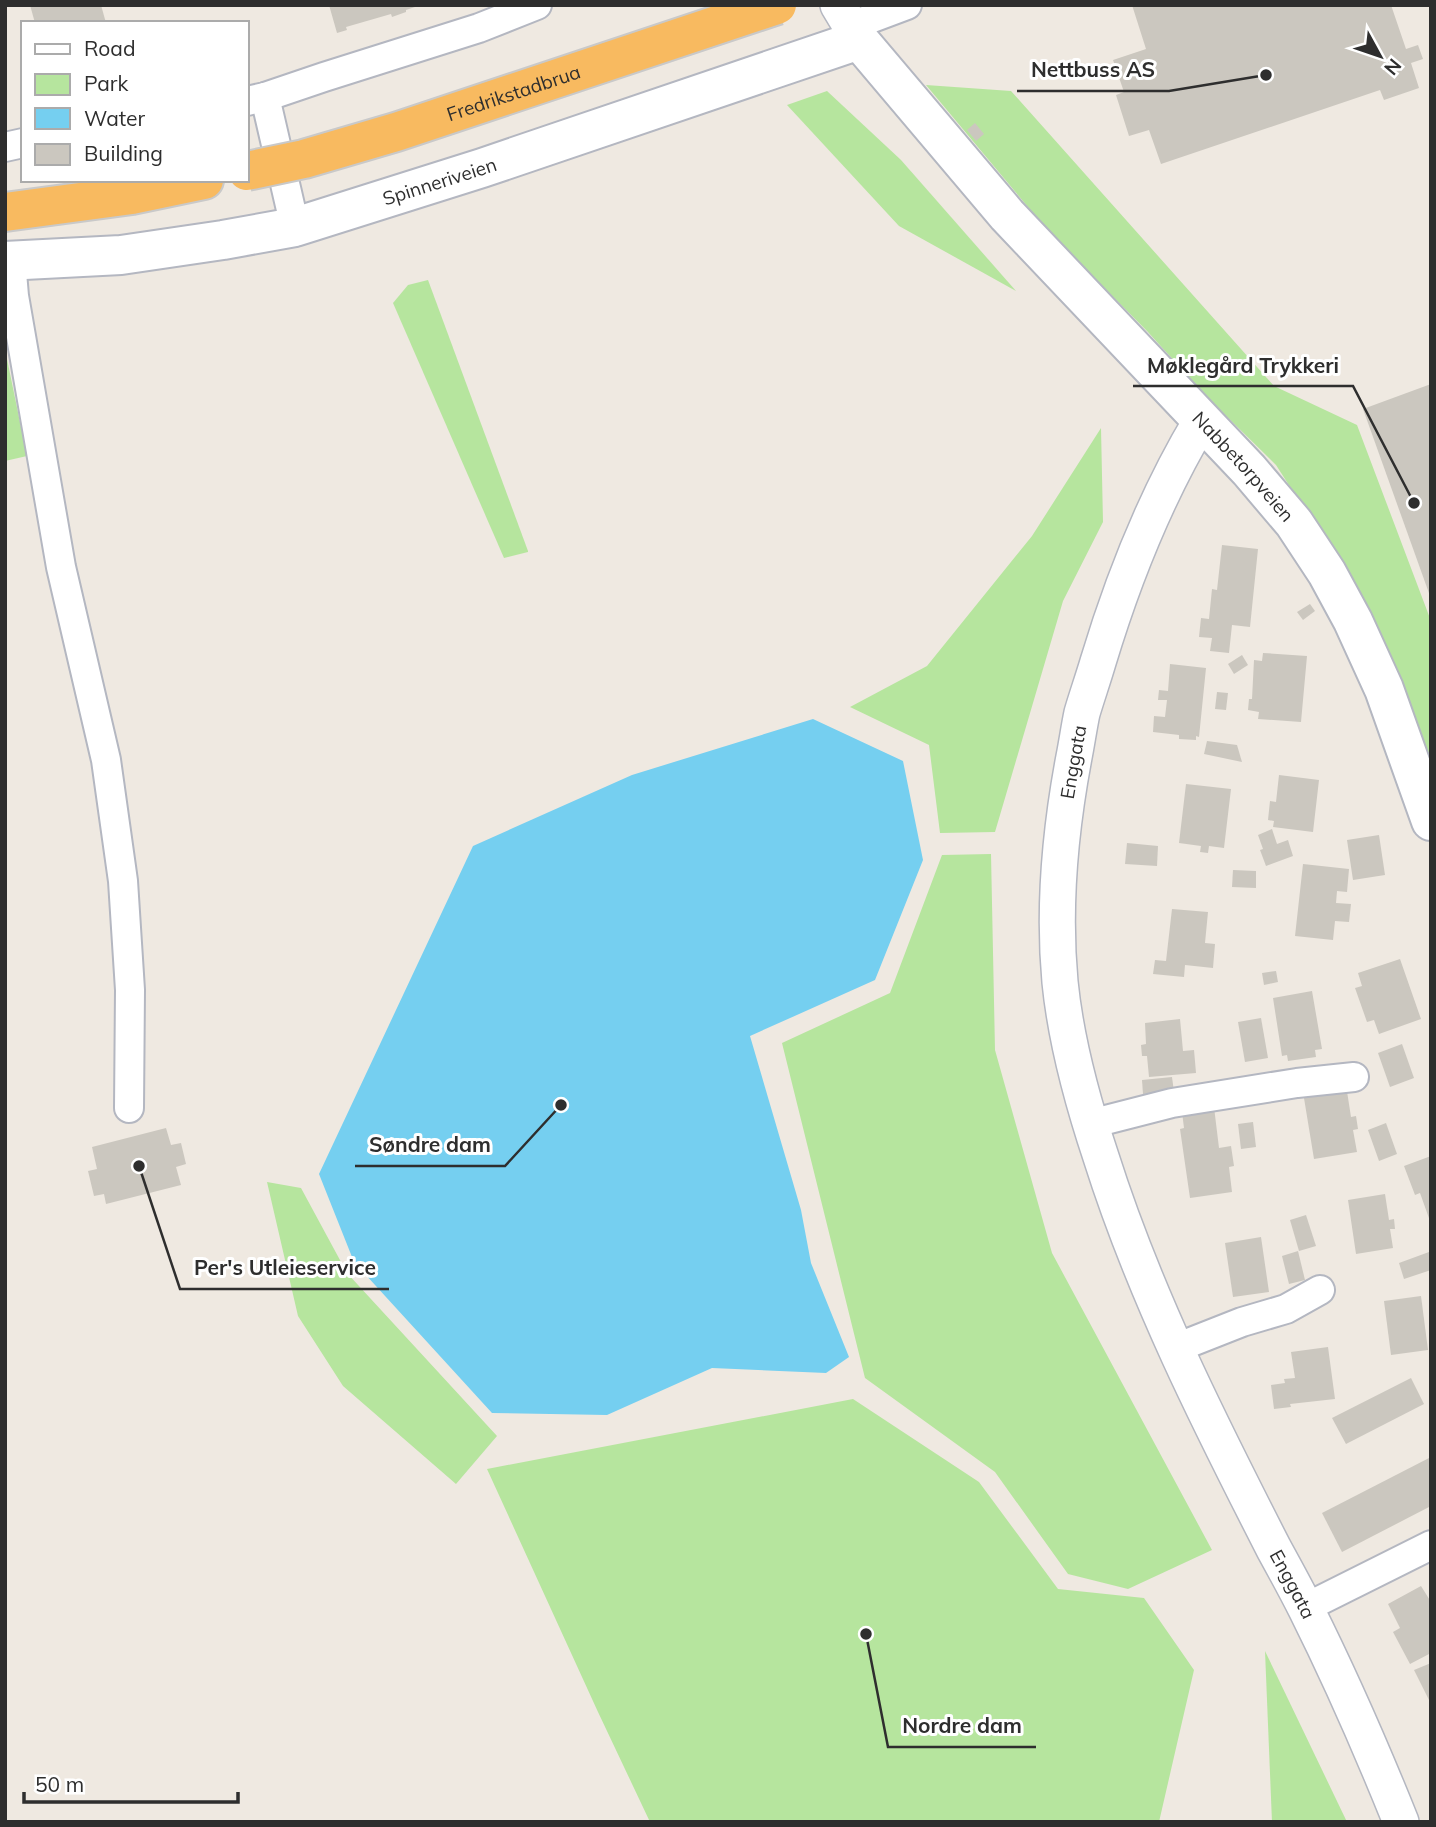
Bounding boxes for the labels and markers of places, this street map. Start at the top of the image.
callout: Nettbuss AS [1017,49,1169,91]
callout: Møklegård Trykkeri [1133,344,1353,386]
callout: Søndre dam [355,1124,505,1166]
callout: Per's Utleieservice [180,1247,389,1289]
callout: Nordre dam [888,1705,1036,1747]

